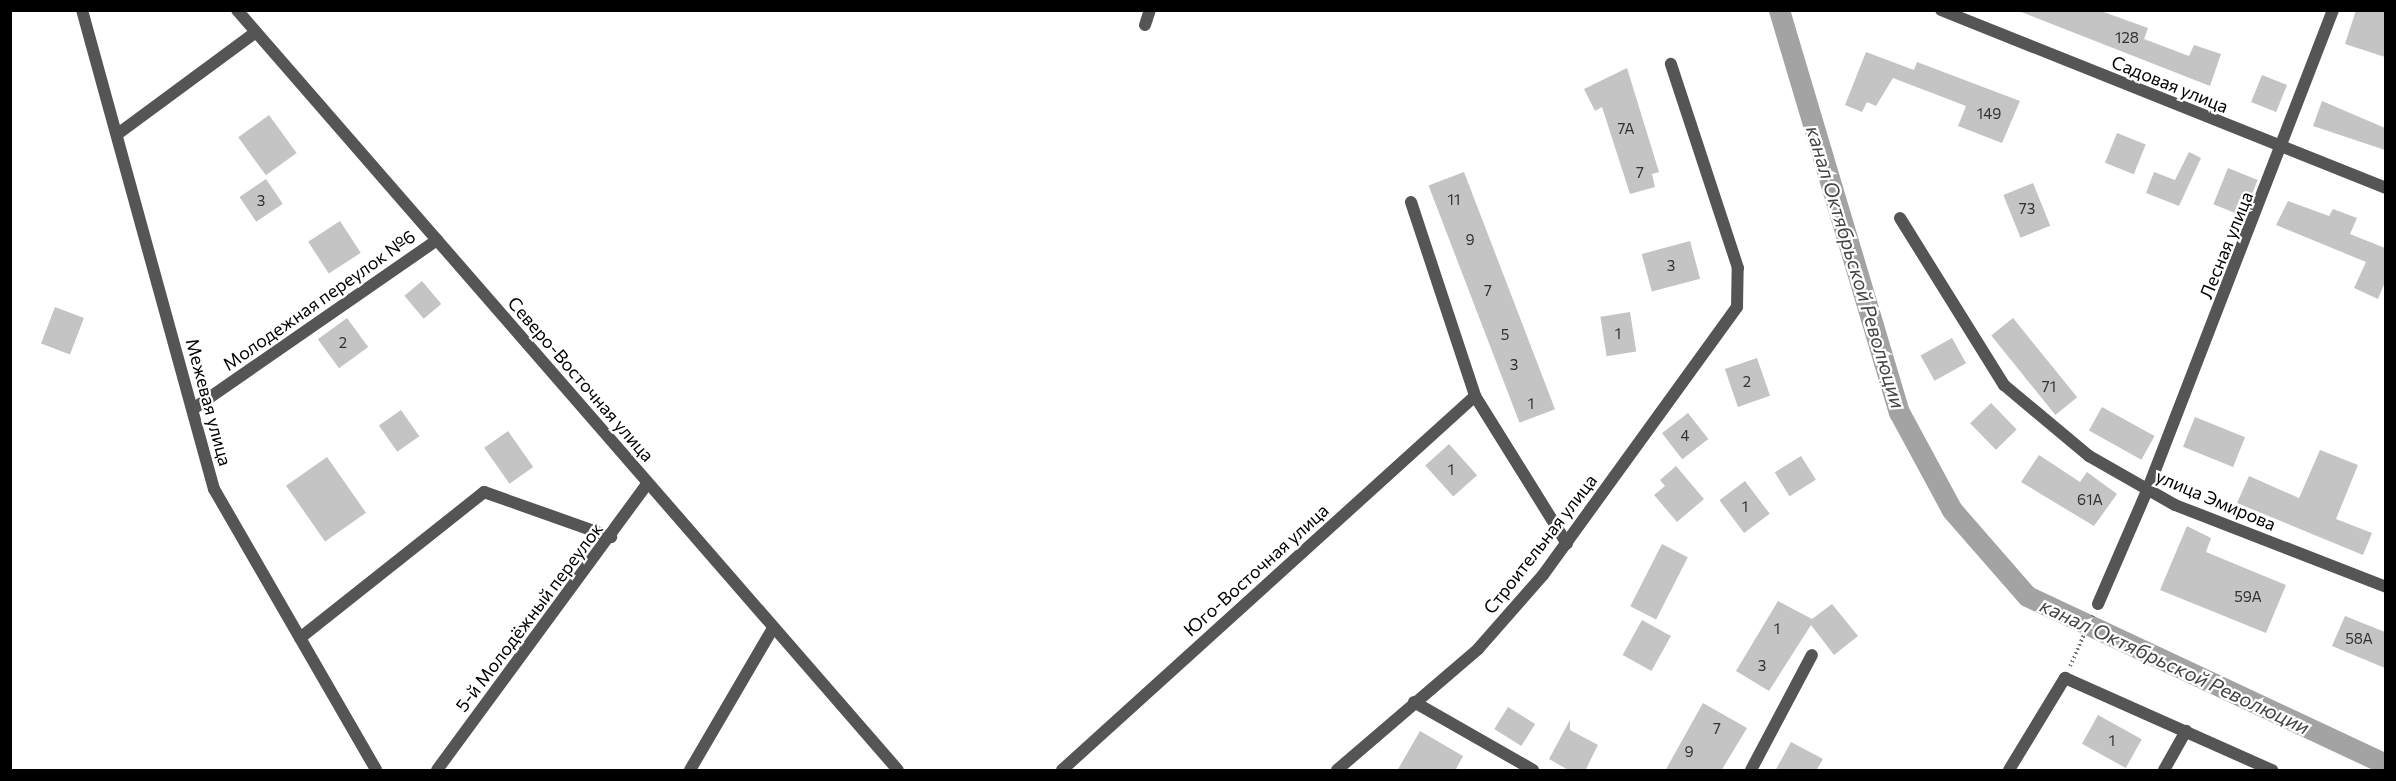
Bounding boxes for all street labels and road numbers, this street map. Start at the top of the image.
street label: Садовая улица [2108,51,2232,117]
street label: Лесная улица [2195,188,2257,302]
street label: Молодежная переулок №6 [219,225,419,375]
street label: Северо-Восточная улица [504,292,658,466]
street label: Межевая улица [182,336,236,468]
street label: улица Эмирова [2153,465,2279,535]
street label: Строительная улица [1479,470,1601,618]
street label: Юго-Восточная улица [1179,499,1333,641]
street label: 5-й Молодёжный переулок [451,518,607,716]

